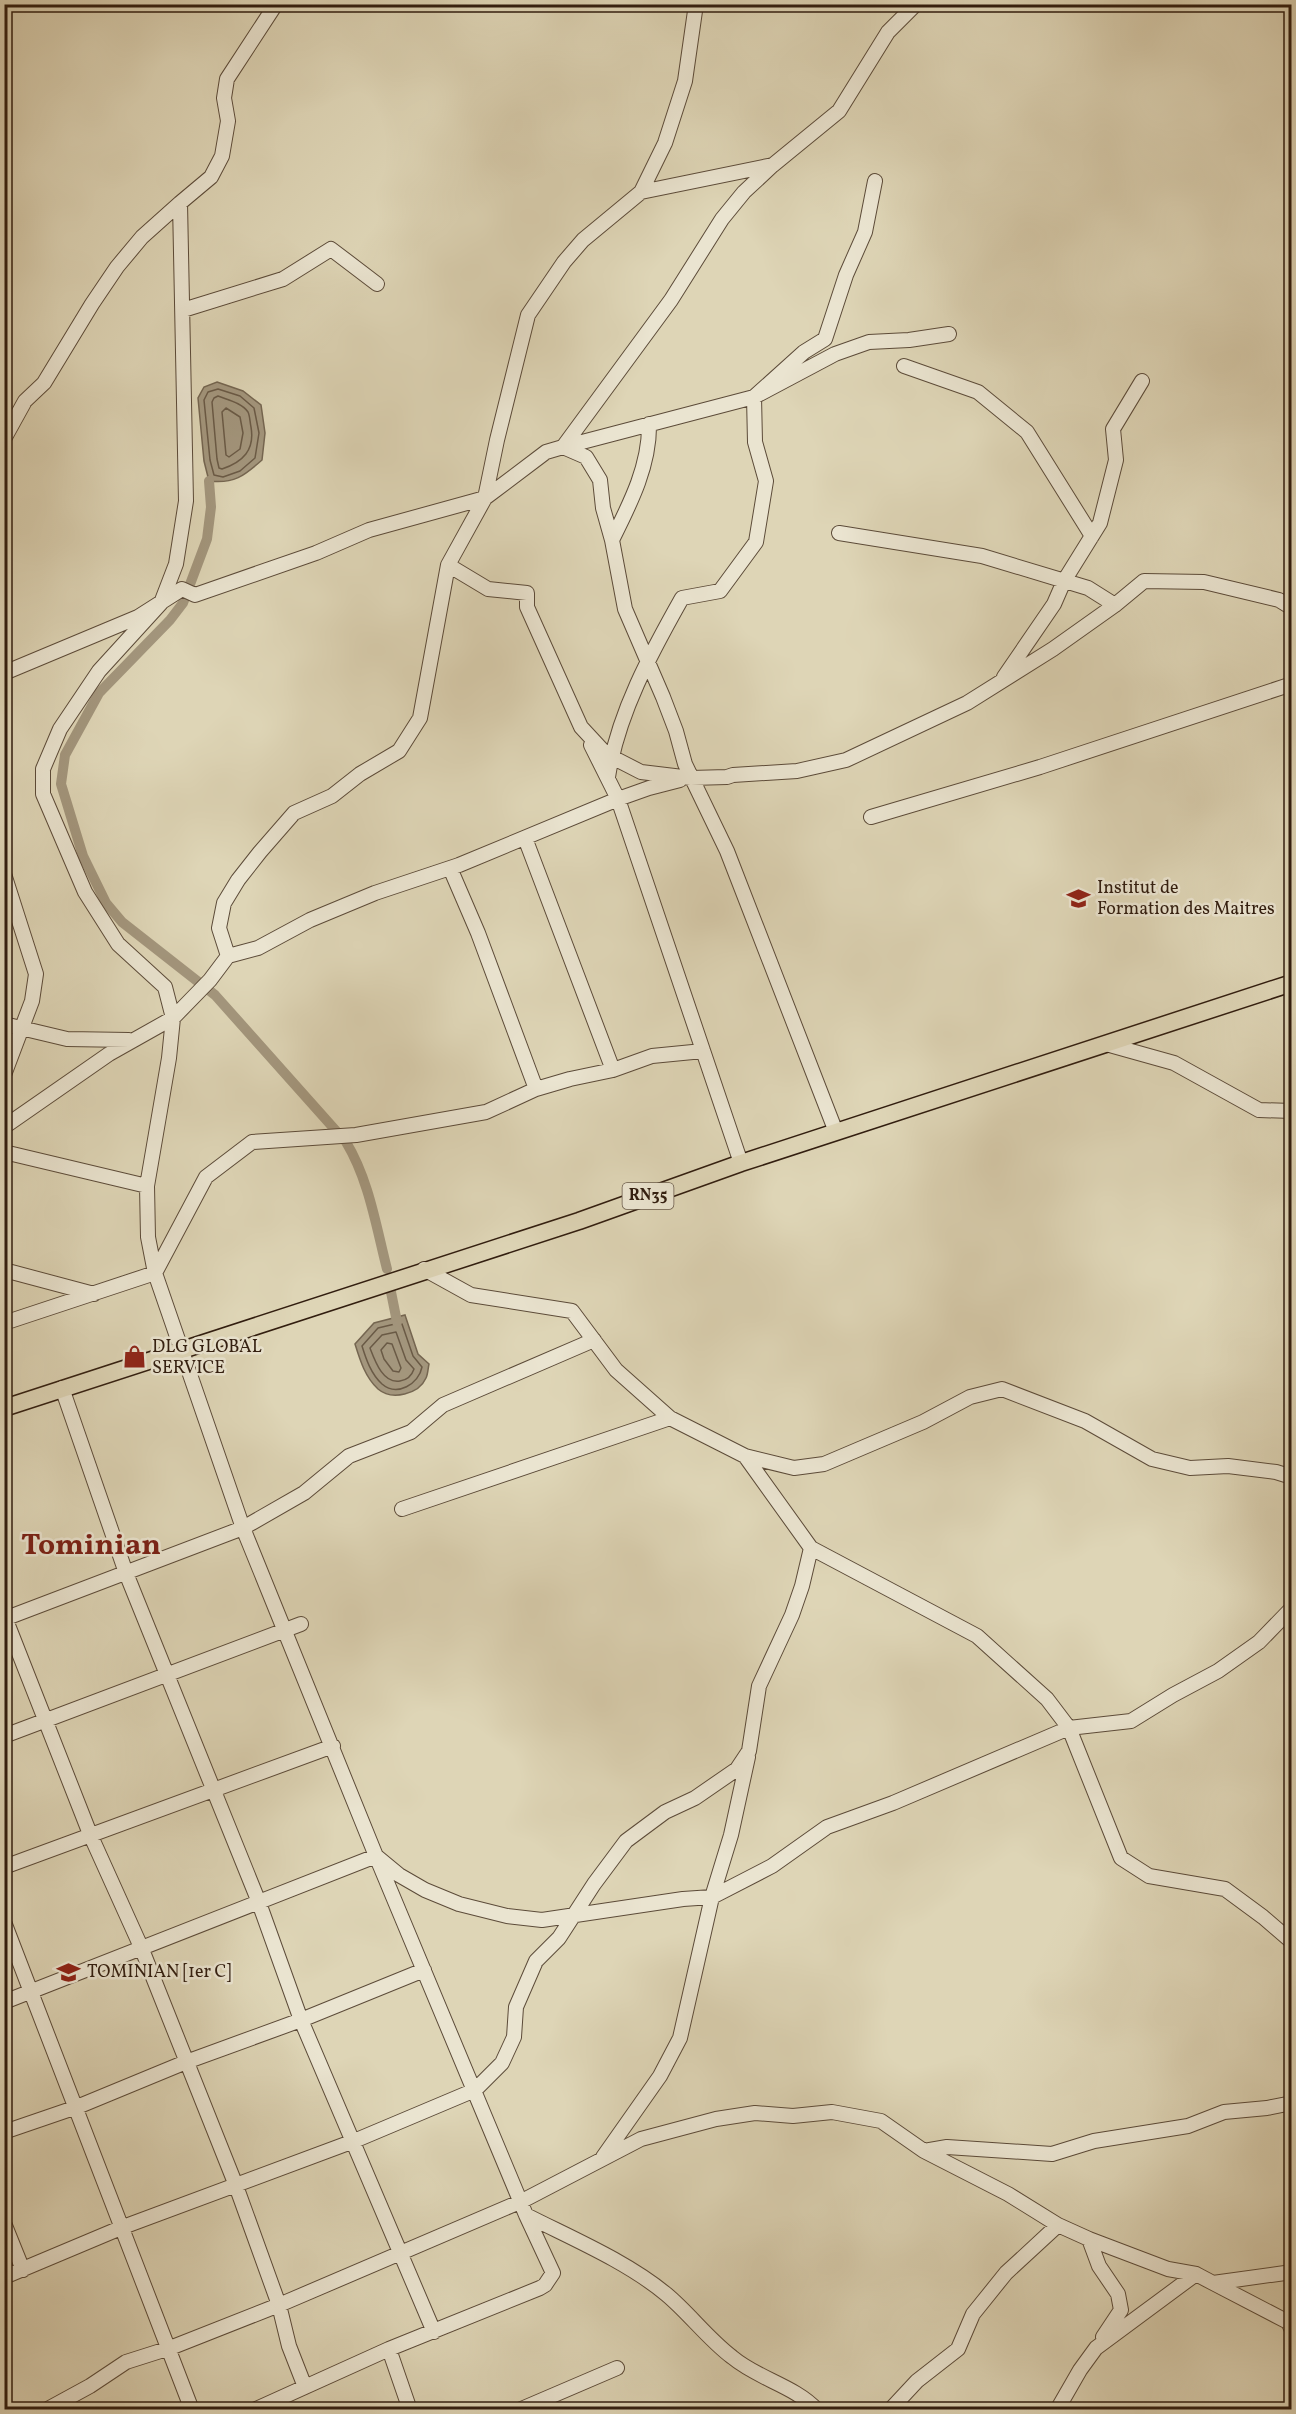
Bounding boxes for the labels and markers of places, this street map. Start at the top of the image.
place label: Institut de Formation des Maitres [1097,876,1275,922]
school or university icon: Institut de Formation des Maitres [1066,885,1092,911]
place label: DLG GLOBAL SERVICE [152,1335,262,1381]
shop icon: DLG GLOBAL SERVICE [121,1344,147,1370]
school or university icon: TOMINIAN [1er C] [56,1959,82,1985]
place label: TOMINIAN [1er C] [87,1960,231,1985]

